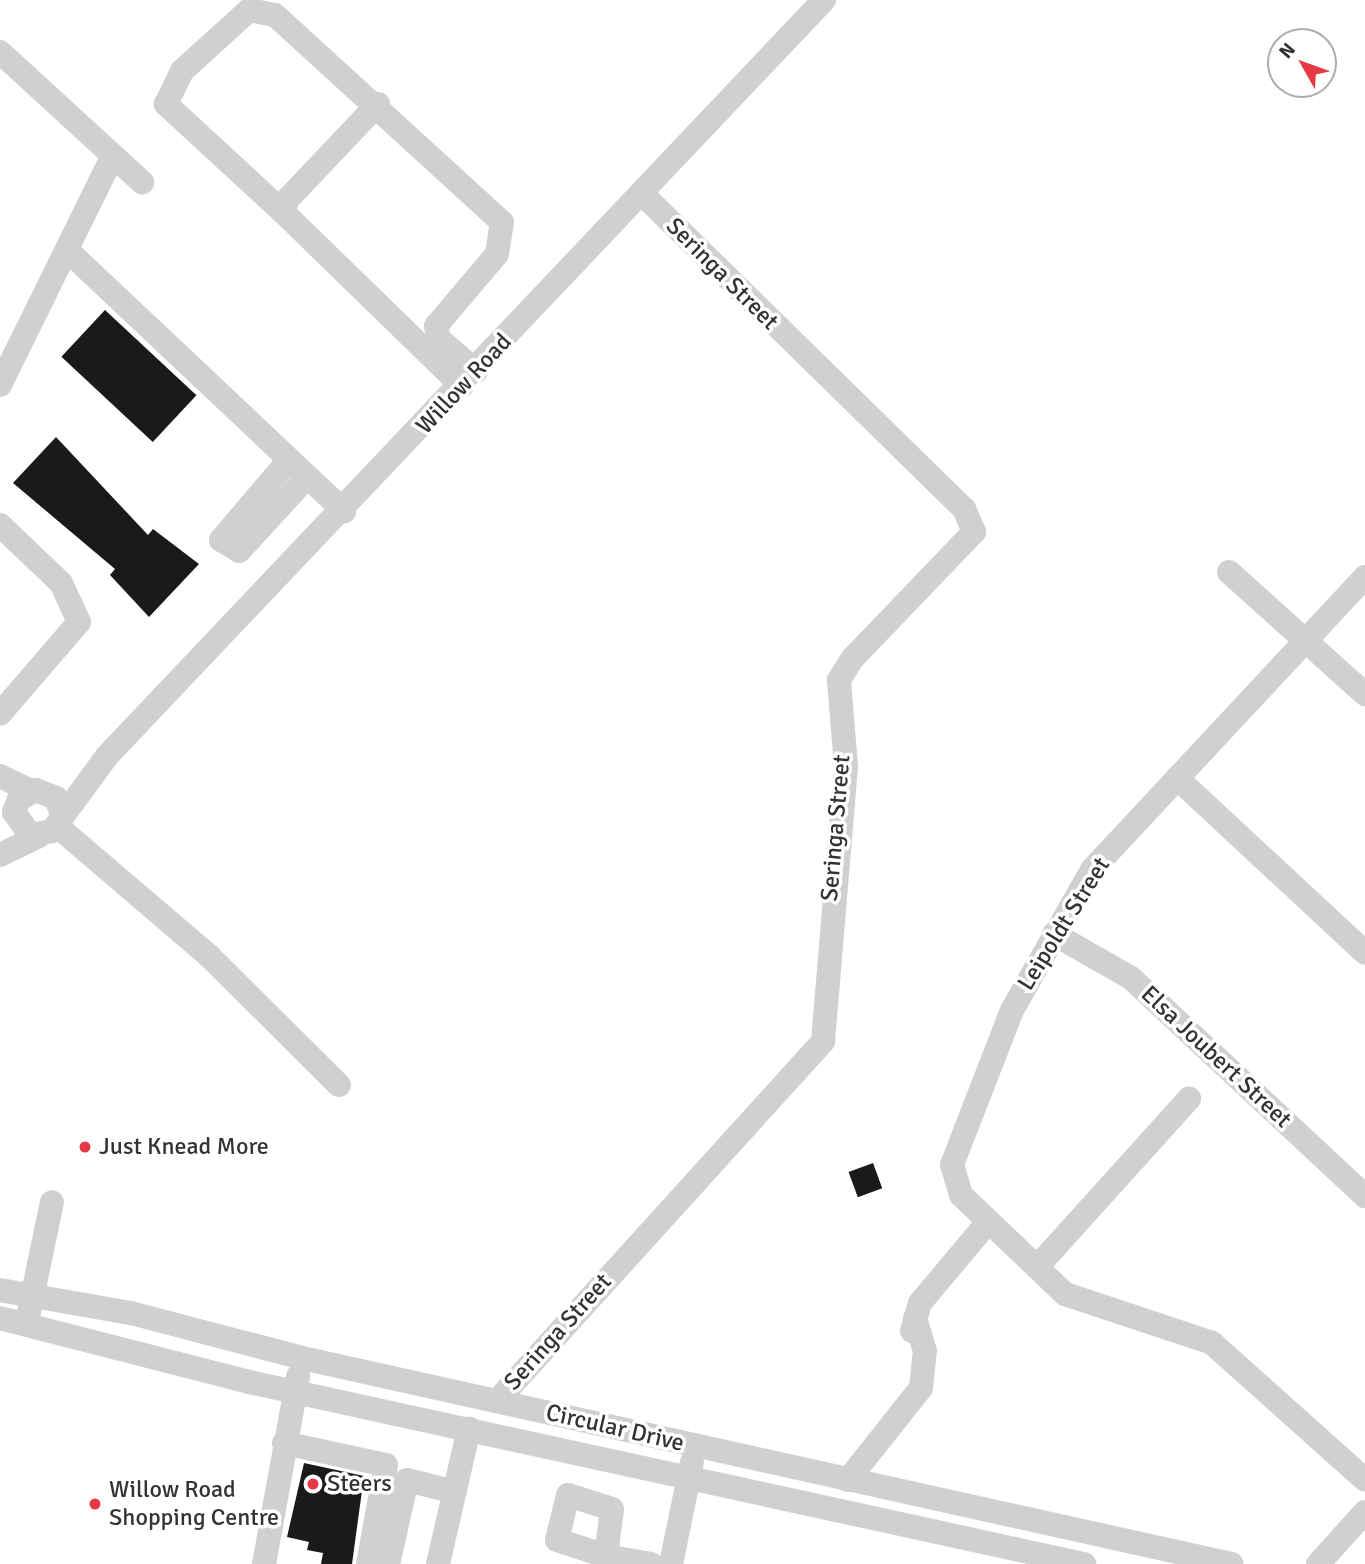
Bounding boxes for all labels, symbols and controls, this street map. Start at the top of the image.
north arrow [1267,28,1337,98]
text: N [1274,38,1301,64]
street label: Seringa Street [660,212,784,336]
street label: Willow Road [410,328,518,440]
street label: Seringa Street [815,754,857,902]
street label: Leipoldt Street [1012,852,1116,996]
street label: Elsa Joubert Street [1135,980,1297,1134]
place label: Just Knead More [99,1133,269,1161]
marker: Just Knead More [77,1139,93,1155]
street label: Seringa Street [498,1268,618,1396]
street label: Circular Drive [543,1398,687,1458]
place label: Steers [327,1470,392,1498]
place label: Willow Road Shopping Centre [109,1476,279,1532]
marker: Steers [305,1476,321,1492]
marker: Willow Road Shopping Centre [87,1496,103,1512]

